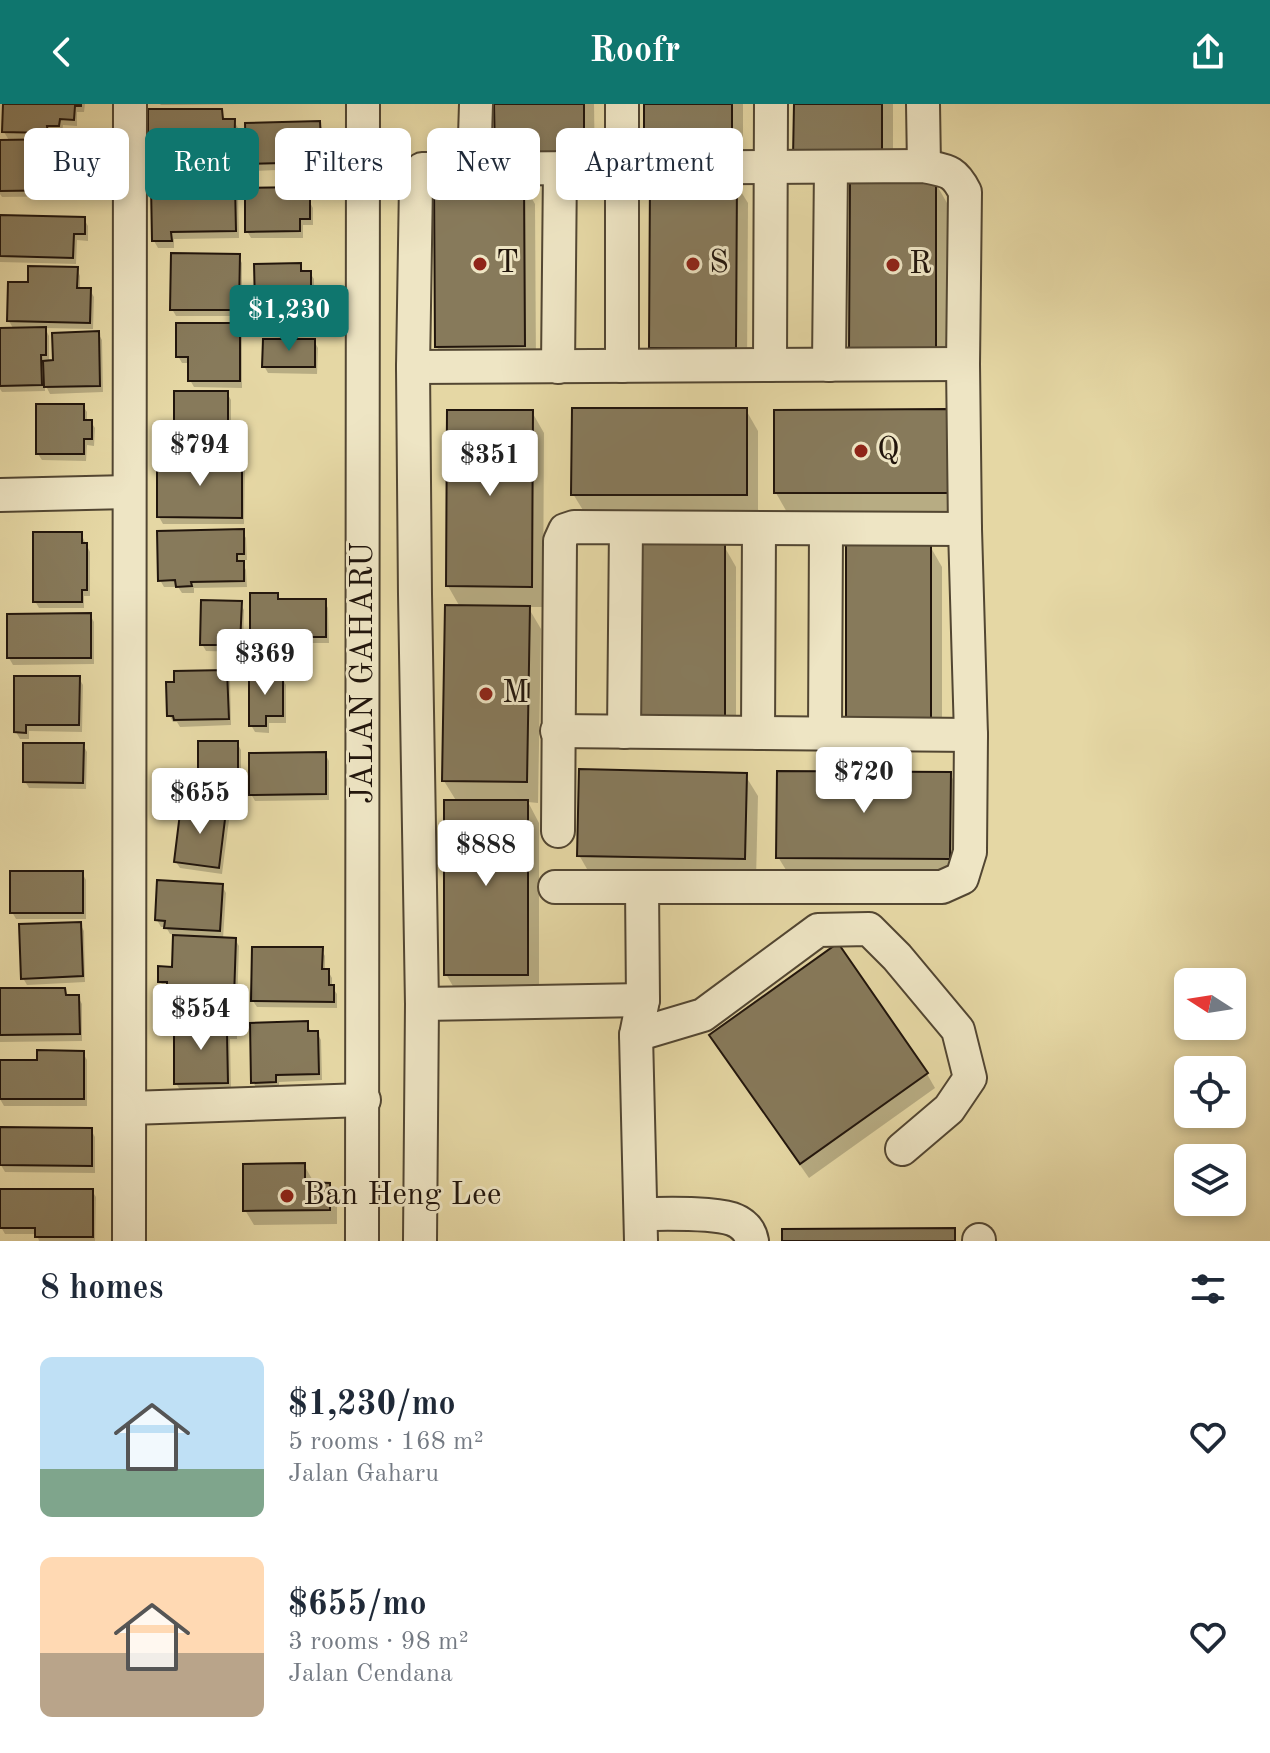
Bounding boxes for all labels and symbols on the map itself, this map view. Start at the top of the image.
place label: T [496,248,519,280]
place label: S [709,248,729,280]
place label: R [909,249,932,281]
marker: T [471,255,489,273]
marker: S [684,255,702,273]
marker: R [884,256,902,274]
pin: $1,230 [224,285,354,353]
pin: $794 [153,420,247,488]
pin: $351 [443,430,537,498]
place label: Q [877,435,899,467]
marker: Q [852,442,870,460]
street label: JALAN GAHARU [348,542,380,804]
pin: $369 [218,629,312,697]
place label: M [502,678,529,710]
marker: M [477,685,495,703]
pin: $720 [817,747,911,815]
pin: $655 [153,768,247,836]
pin: $888 [439,820,533,888]
north arrow [1174,968,1246,1040]
pin: $554 [154,984,248,1052]
place label: Ban Heng Lee [303,1180,501,1212]
marker: Ban Heng Lee [278,1187,296,1205]

